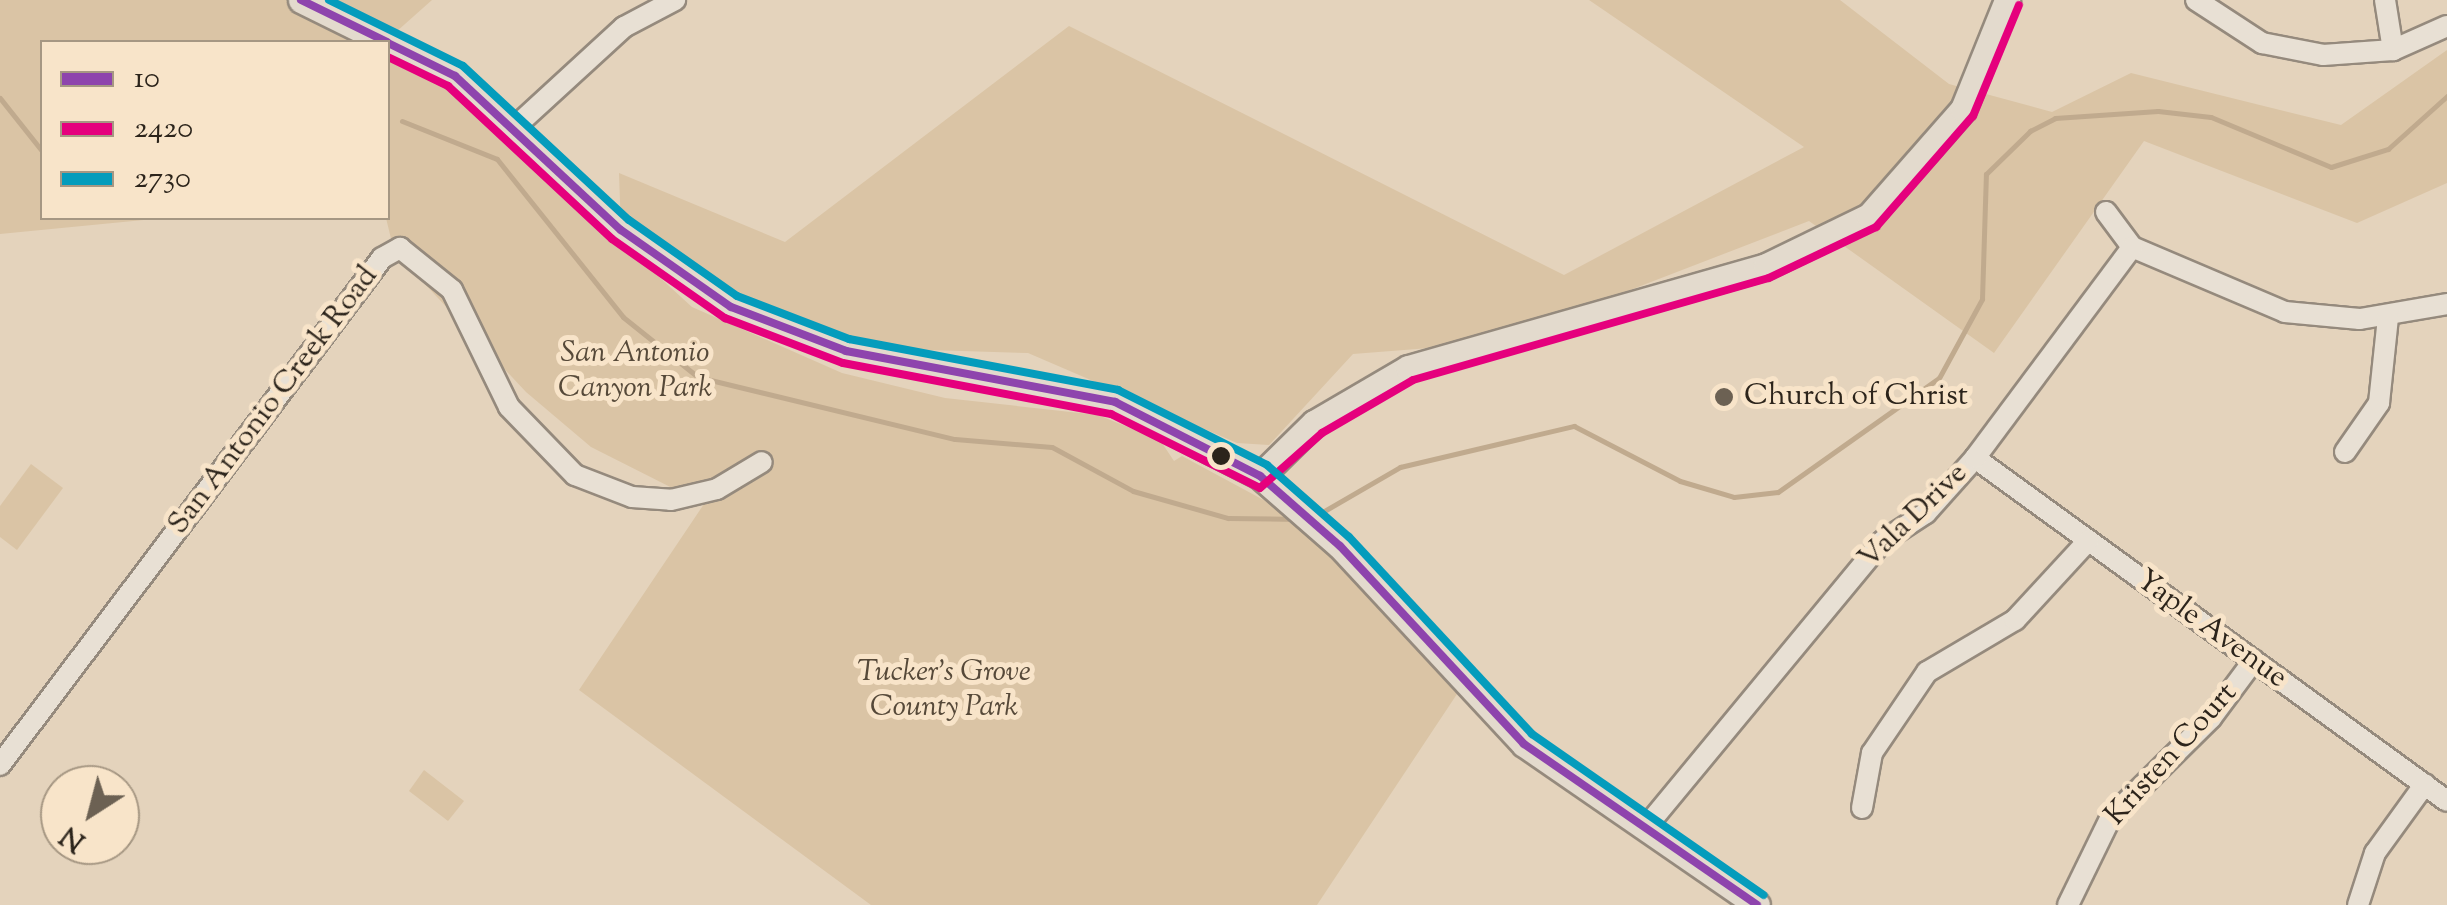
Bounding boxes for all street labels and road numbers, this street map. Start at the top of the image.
street label: San Antonio Creek Road [161,260,387,542]
street label: Vala Drive [1852,456,1976,578]
street label: Yaple Avenue [2128,563,2294,697]
street label: Kristen Court [2099,676,2245,834]

